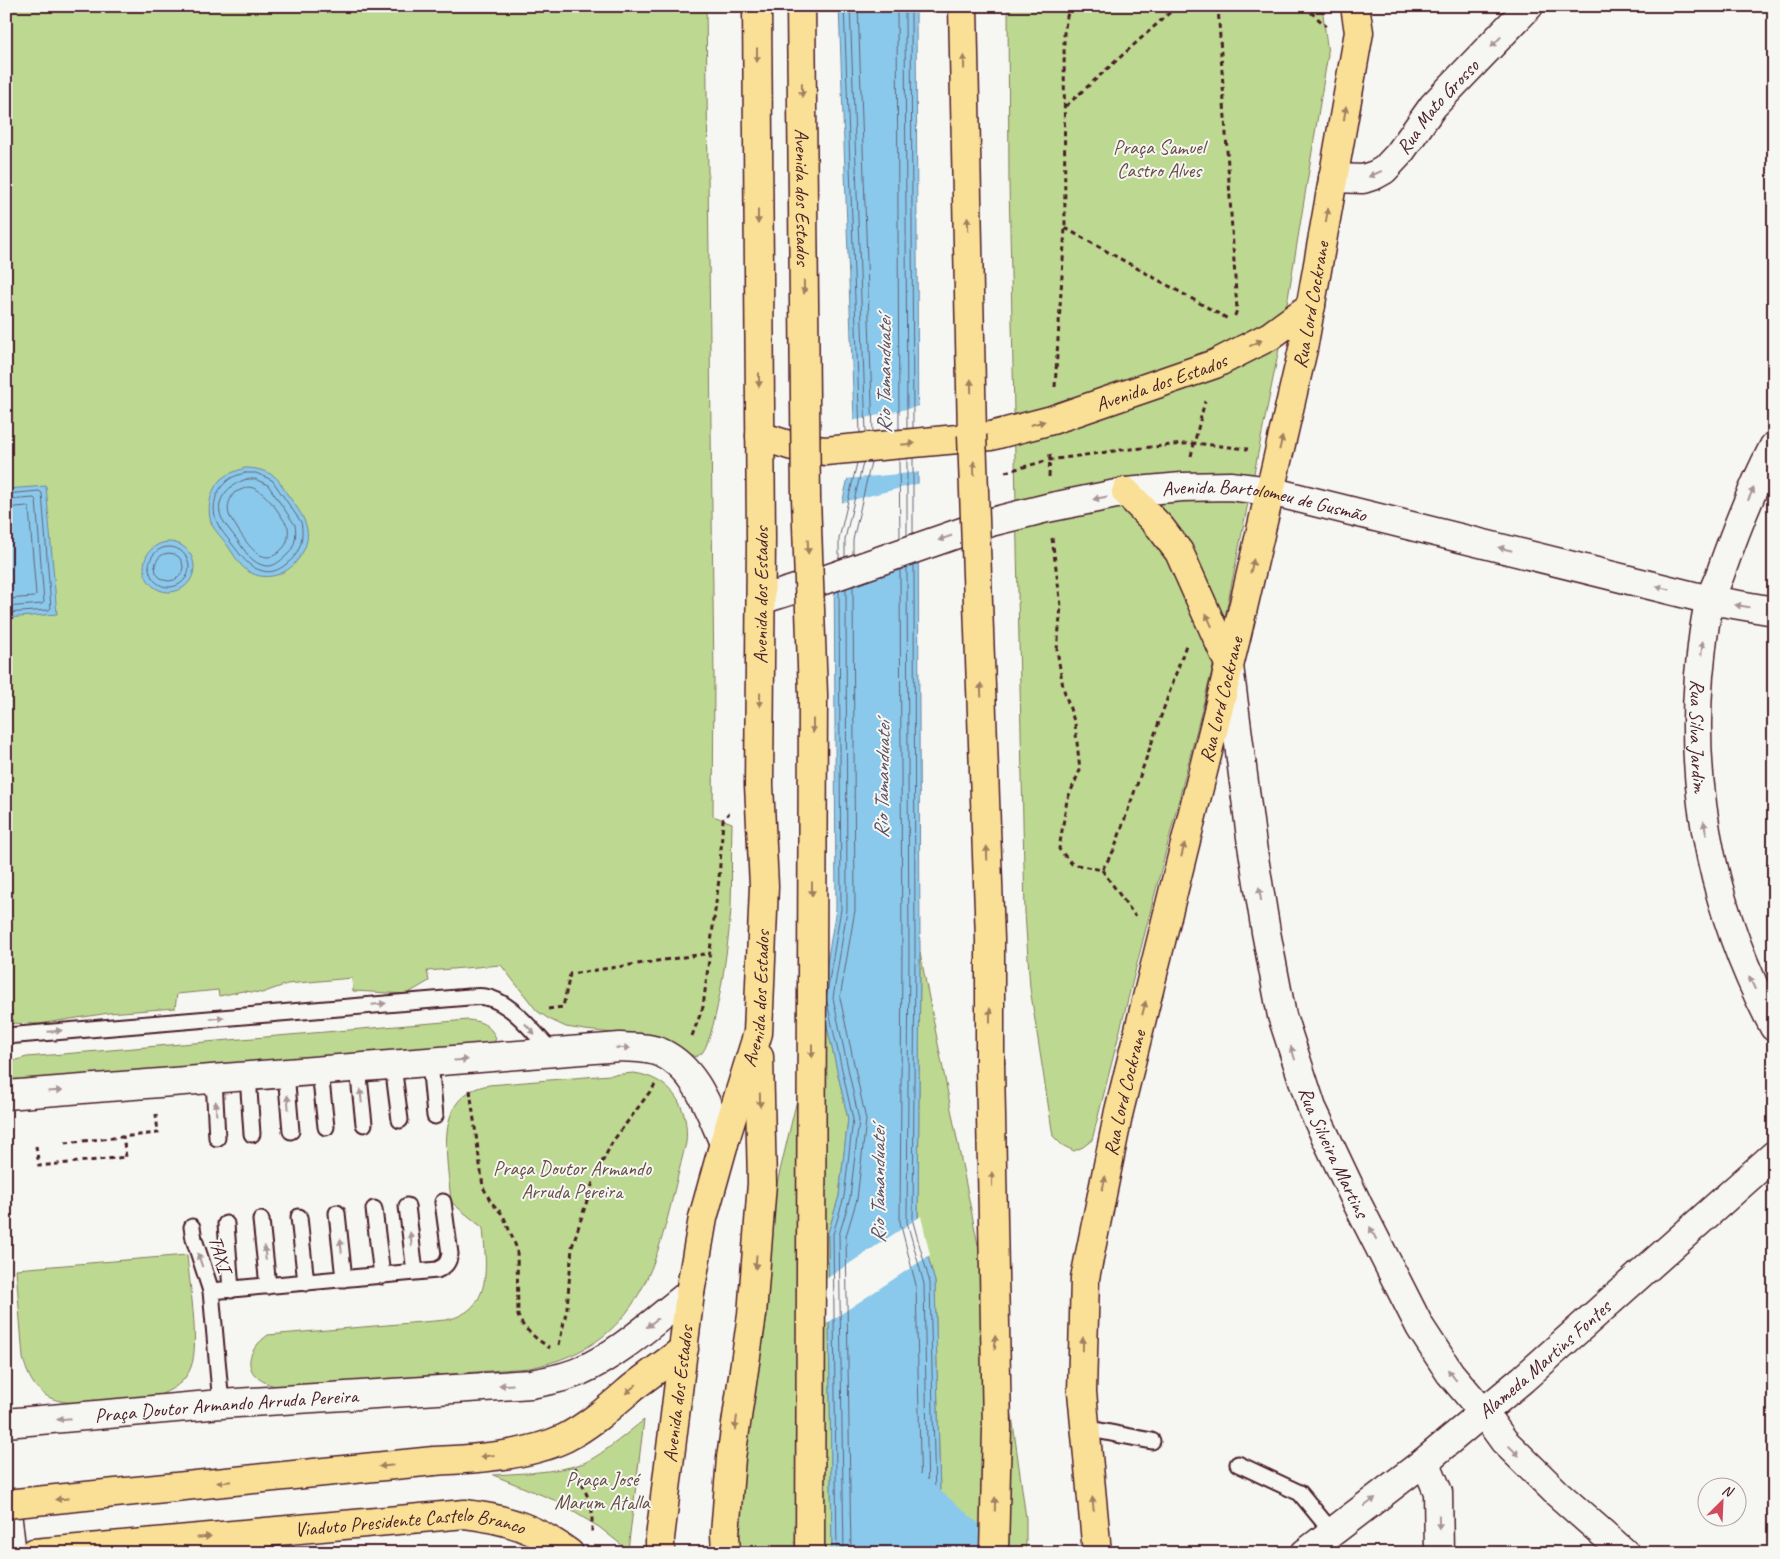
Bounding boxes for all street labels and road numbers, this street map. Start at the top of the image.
street label: Rua Mato Grosso [1390,53,1485,159]
street label: Avenida dos Estados [790,128,816,268]
street label: Rua Lord Cockrane [1286,238,1335,370]
street label: Avenida dos Estados [1092,347,1233,417]
street label: Avenida Bartolomeu de Gusmão [1161,473,1370,527]
street label: Avenida dos Estados [747,524,774,664]
street label: Rua Lord Cockrane [1193,633,1249,765]
street label: Rua Silva Jardim [1684,679,1713,795]
street label: Avenida dos Estados [736,928,775,1070]
street label: Rua Lord Cockrane [1098,1026,1151,1158]
street label: Rua Silveira Martins [1293,1084,1376,1224]
street label: TAXI [203,1233,238,1279]
street label: Alameda Martins Fontes [1473,1293,1617,1424]
street label: Avenida dos Estados [657,1322,699,1464]
street label: Praça Doutor Armando Arruda Pereira [94,1383,360,1428]
street label: Viaduto Presidente Castelo Branco [294,1501,530,1542]

